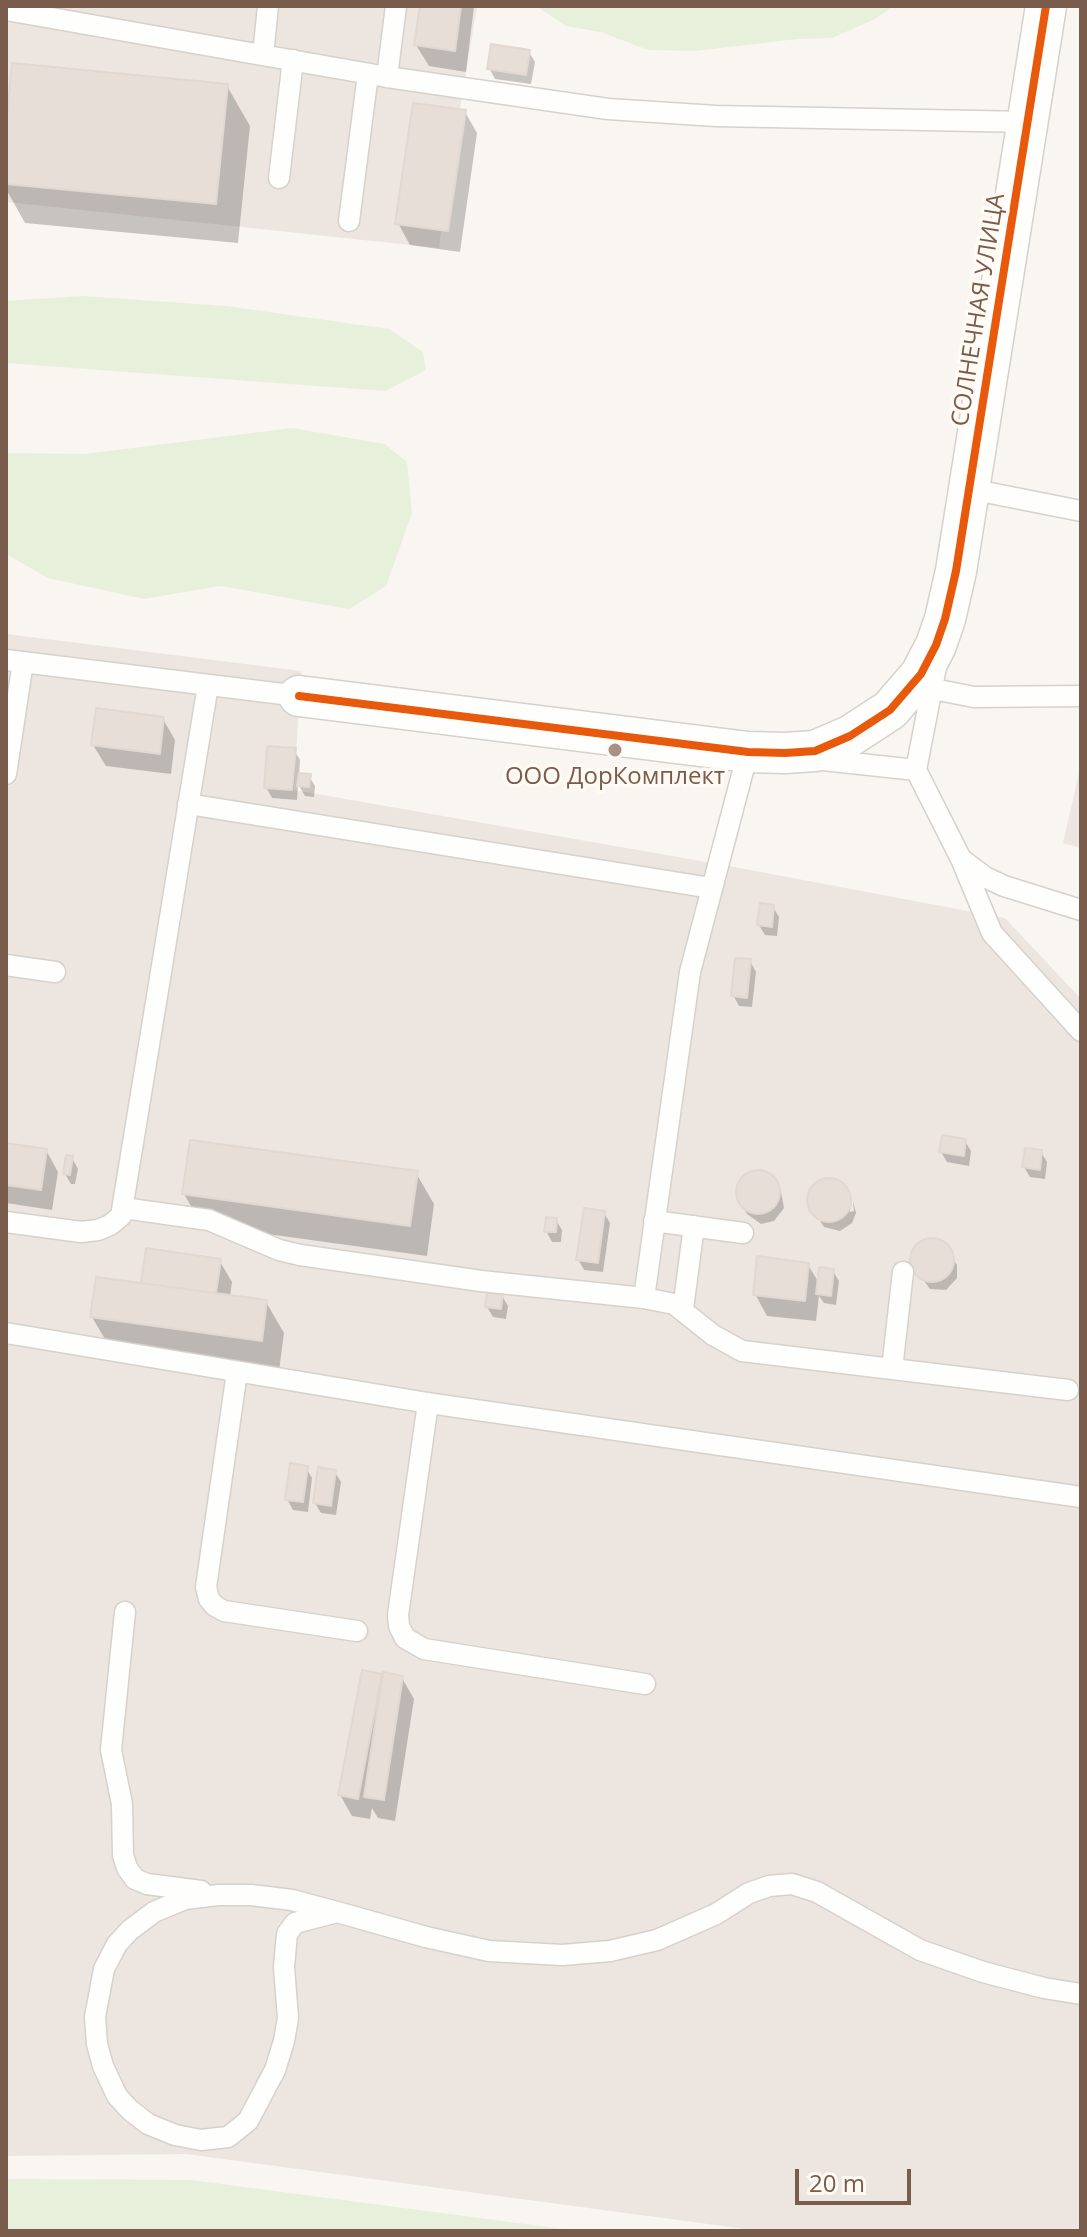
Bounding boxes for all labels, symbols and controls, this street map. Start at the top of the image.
street label: СОЛНЕЧНАЯ УЛИЦА [946,191,1012,429]
marker: ООО ДорКомплект [606,741,624,759]
place label: ООО ДорКомплект [505,763,725,791]
scale bar [799,2153,915,2203]
text: 20 m [809,2166,865,2199]

